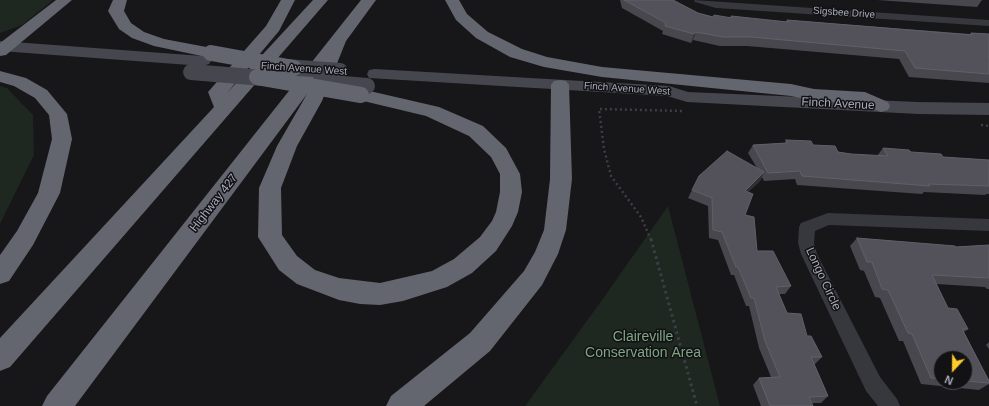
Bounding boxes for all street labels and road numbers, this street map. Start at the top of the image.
street label: Sigsbee Drive [813,5,875,21]
street label: Finch Avenue West [261,60,347,78]
street label: Finch Avenue West [584,80,670,98]
street label: Finch Avenue [801,95,875,113]
street label: Highway 427 [187,171,241,235]
street label: Longo Circle [802,245,844,313]

